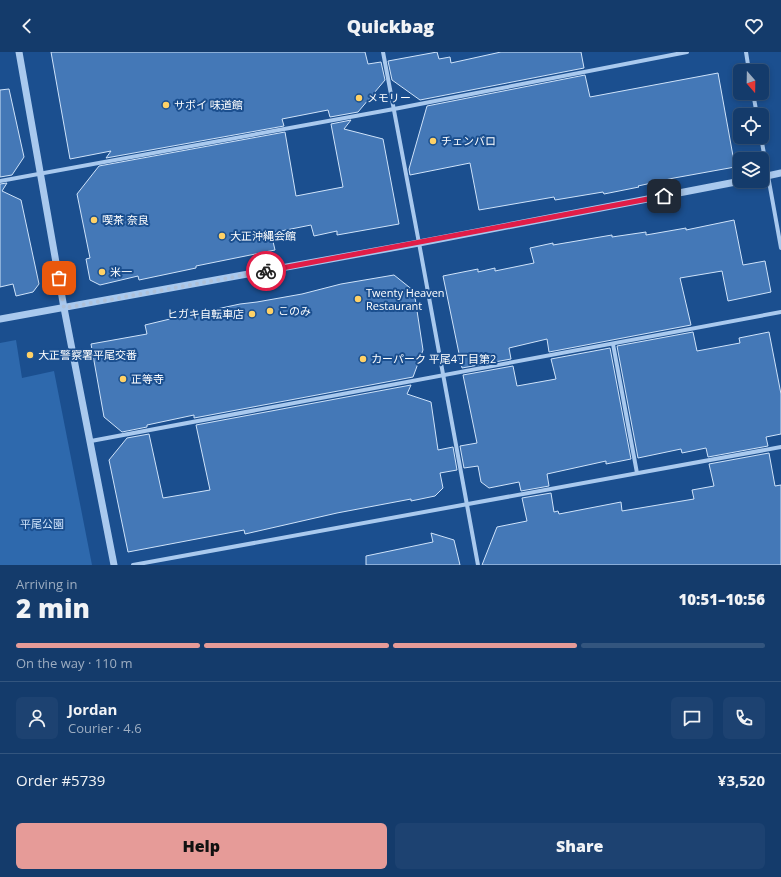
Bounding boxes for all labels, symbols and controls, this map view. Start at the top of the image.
text: Quickbag [347,14,434,38]
icon: back [16,15,38,37]
icon: heart [743,15,765,37]
north arrow [733,64,769,100]
map controls [733,64,769,188]
place label: メモリー [367,90,411,105]
marker: メモリー [354,93,364,103]
place label: サボイ 味道館 [174,97,243,112]
marker: サボイ 味道館 [161,100,171,110]
button: locate [733,108,769,144]
place label: チェンバロ [441,133,496,148]
marker: チェンバロ [428,136,438,146]
button: layers [733,152,769,188]
pin [647,179,681,213]
icon: home [653,185,675,207]
place label: 喫茶 奈良 [102,212,149,227]
marker: 喫茶 奈良 [89,215,99,225]
place label: 大正沖縄会館 [230,228,296,243]
marker: 大正沖縄会館 [217,231,227,241]
courier [246,251,286,291]
icon: bike [255,260,277,282]
pin [42,261,76,295]
place label: 米一 [110,264,132,279]
icon: bag [48,267,70,289]
marker: 米一 [97,267,107,277]
place label: Twenty Heaven Restaurant [366,285,445,313]
marker: Twenty Heaven Restaurant [353,294,363,304]
place label: このみ [278,303,311,318]
place label: ヒガキ自転車店 [167,306,244,321]
marker: このみ [265,306,275,316]
marker: ヒガキ自転車店 [247,309,257,319]
place label: 大正警察署平尾交番 [38,347,137,362]
marker: 大正警察署平尾交番 [25,350,35,360]
place label: カーパーク 平尾4丁目第2 [371,351,496,366]
marker: カーパーク 平尾4丁目第2 [358,354,368,364]
place label: 正等寺 [131,371,164,386]
marker: 正等寺 [118,374,128,384]
park label: 平尾公園 [20,516,64,531]
text: Arriving in [16,575,78,593]
text: 10:51–10:56 [679,589,765,609]
text: 2 min [16,590,90,626]
text: On the way · 110 m [16,654,132,672]
button: person [16,697,58,739]
button: chat [671,697,713,739]
button: phone [723,697,765,739]
text: Jordan [68,699,117,719]
text: Courier · 4.6 [68,719,142,737]
text: Order #5739 [16,770,105,790]
text: ¥3,520 [718,770,765,790]
button: Help [16,823,387,869]
button: Share [395,823,765,869]

